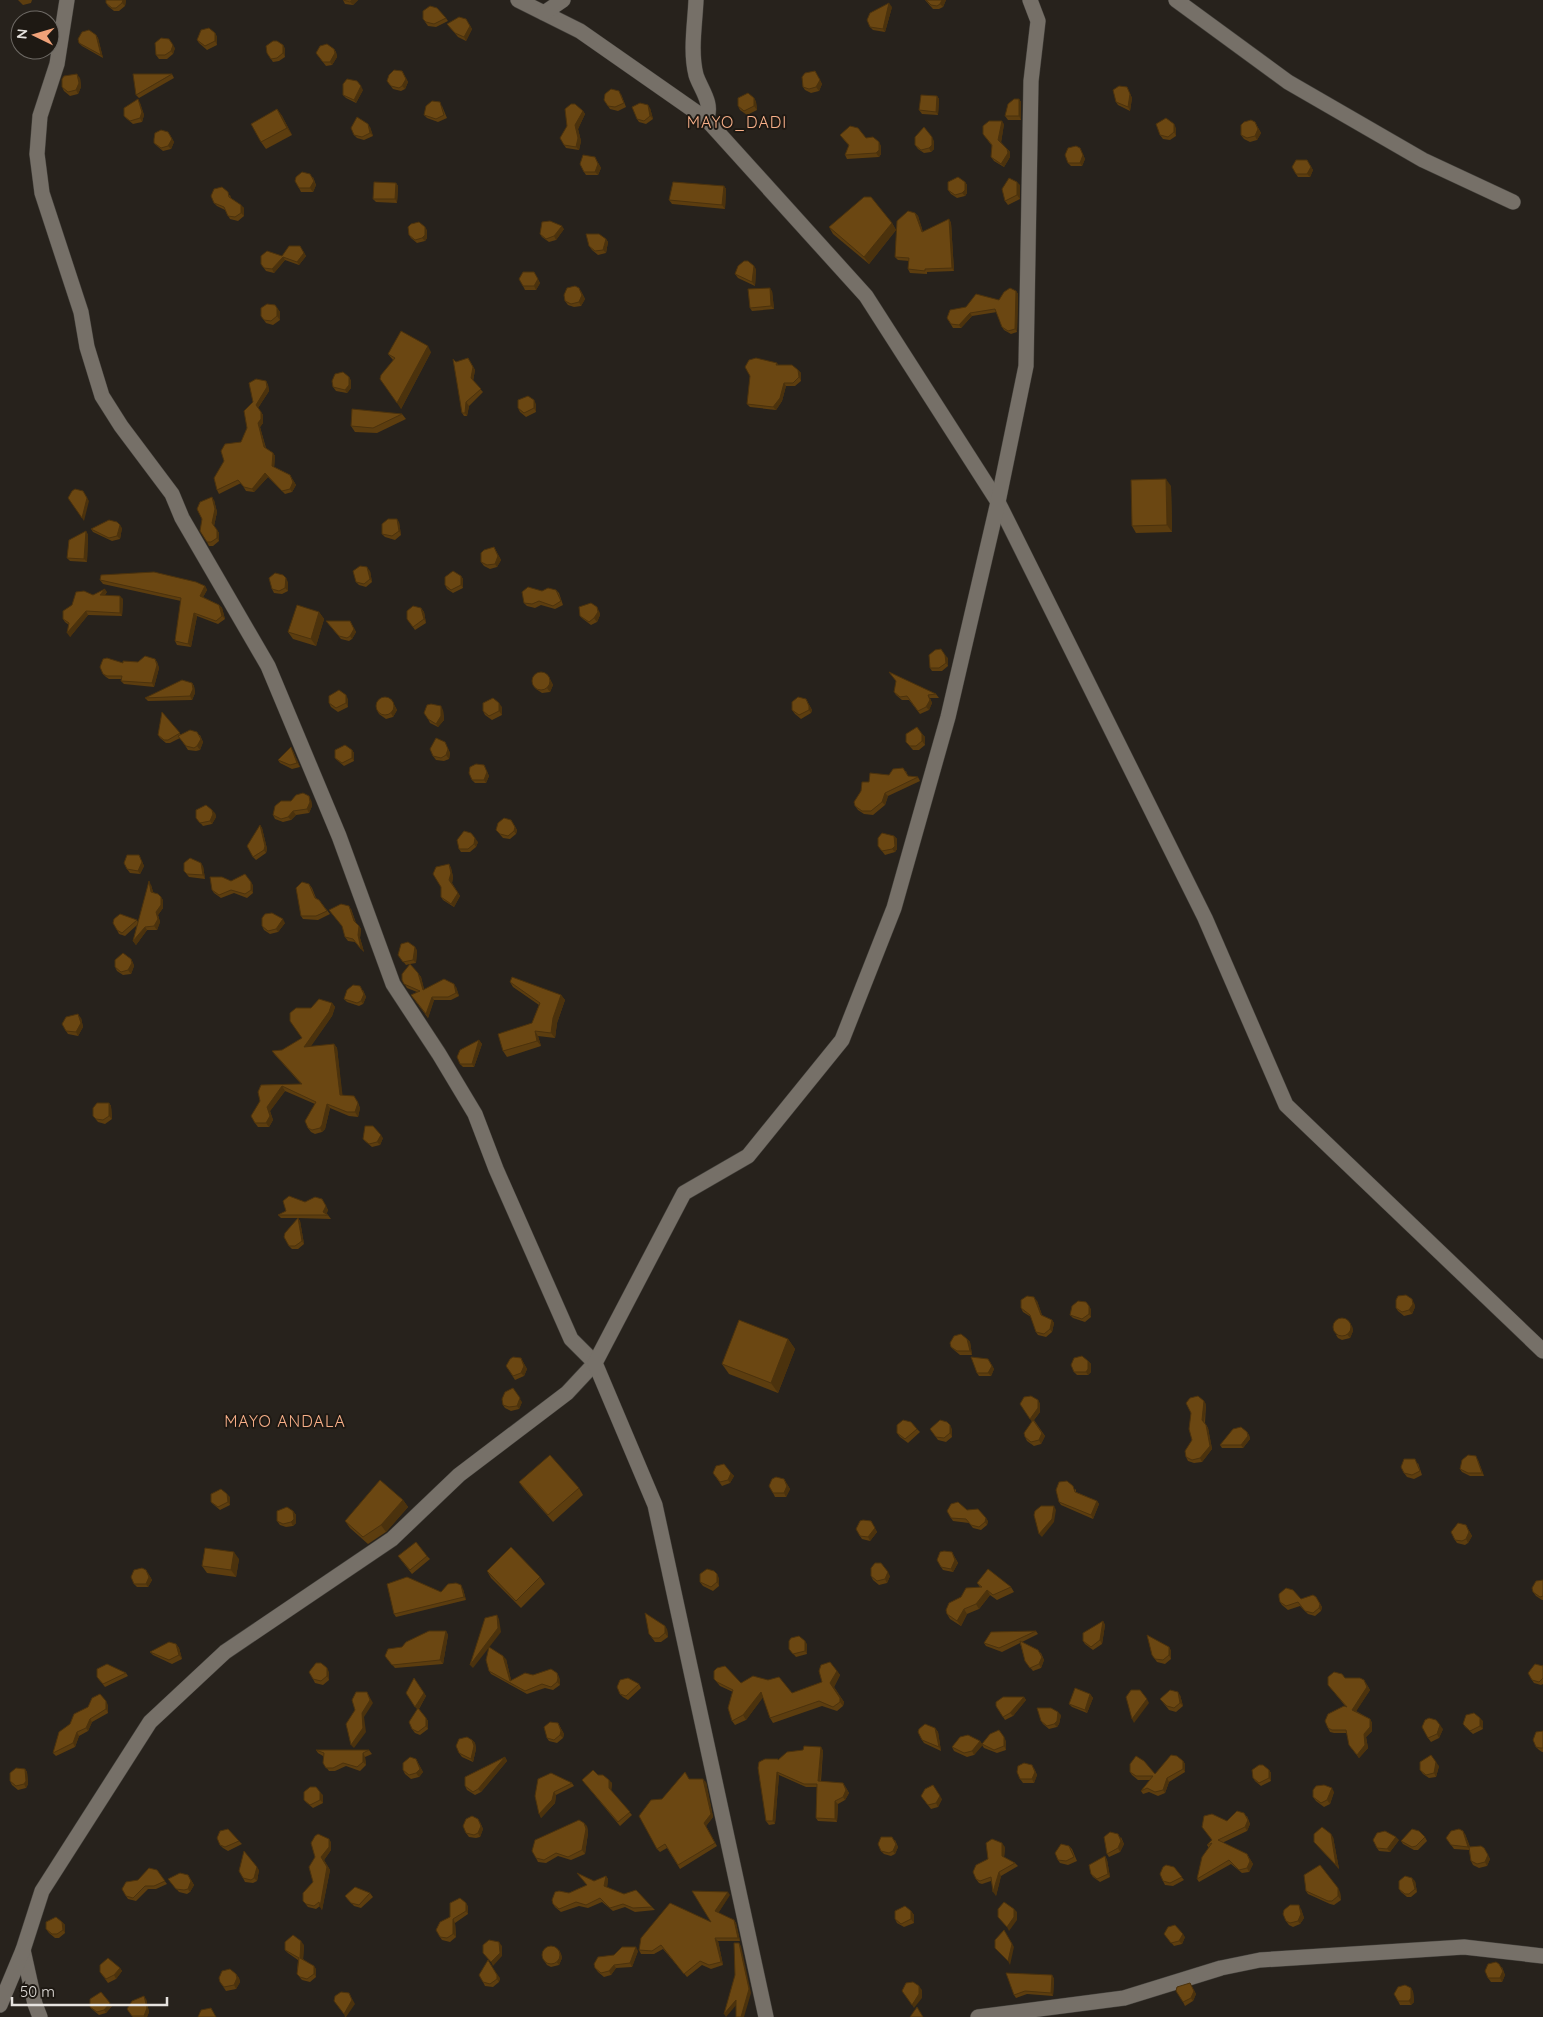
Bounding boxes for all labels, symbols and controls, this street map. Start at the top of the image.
north arrow [10,10,60,60]
text: N [13,28,31,40]
district label: MAYO_DADI [687,112,787,132]
district label: MAYO ANDALA [224,1411,346,1431]
scale bar [12,1974,168,2006]
text: 50 m [20,1982,55,2001]

